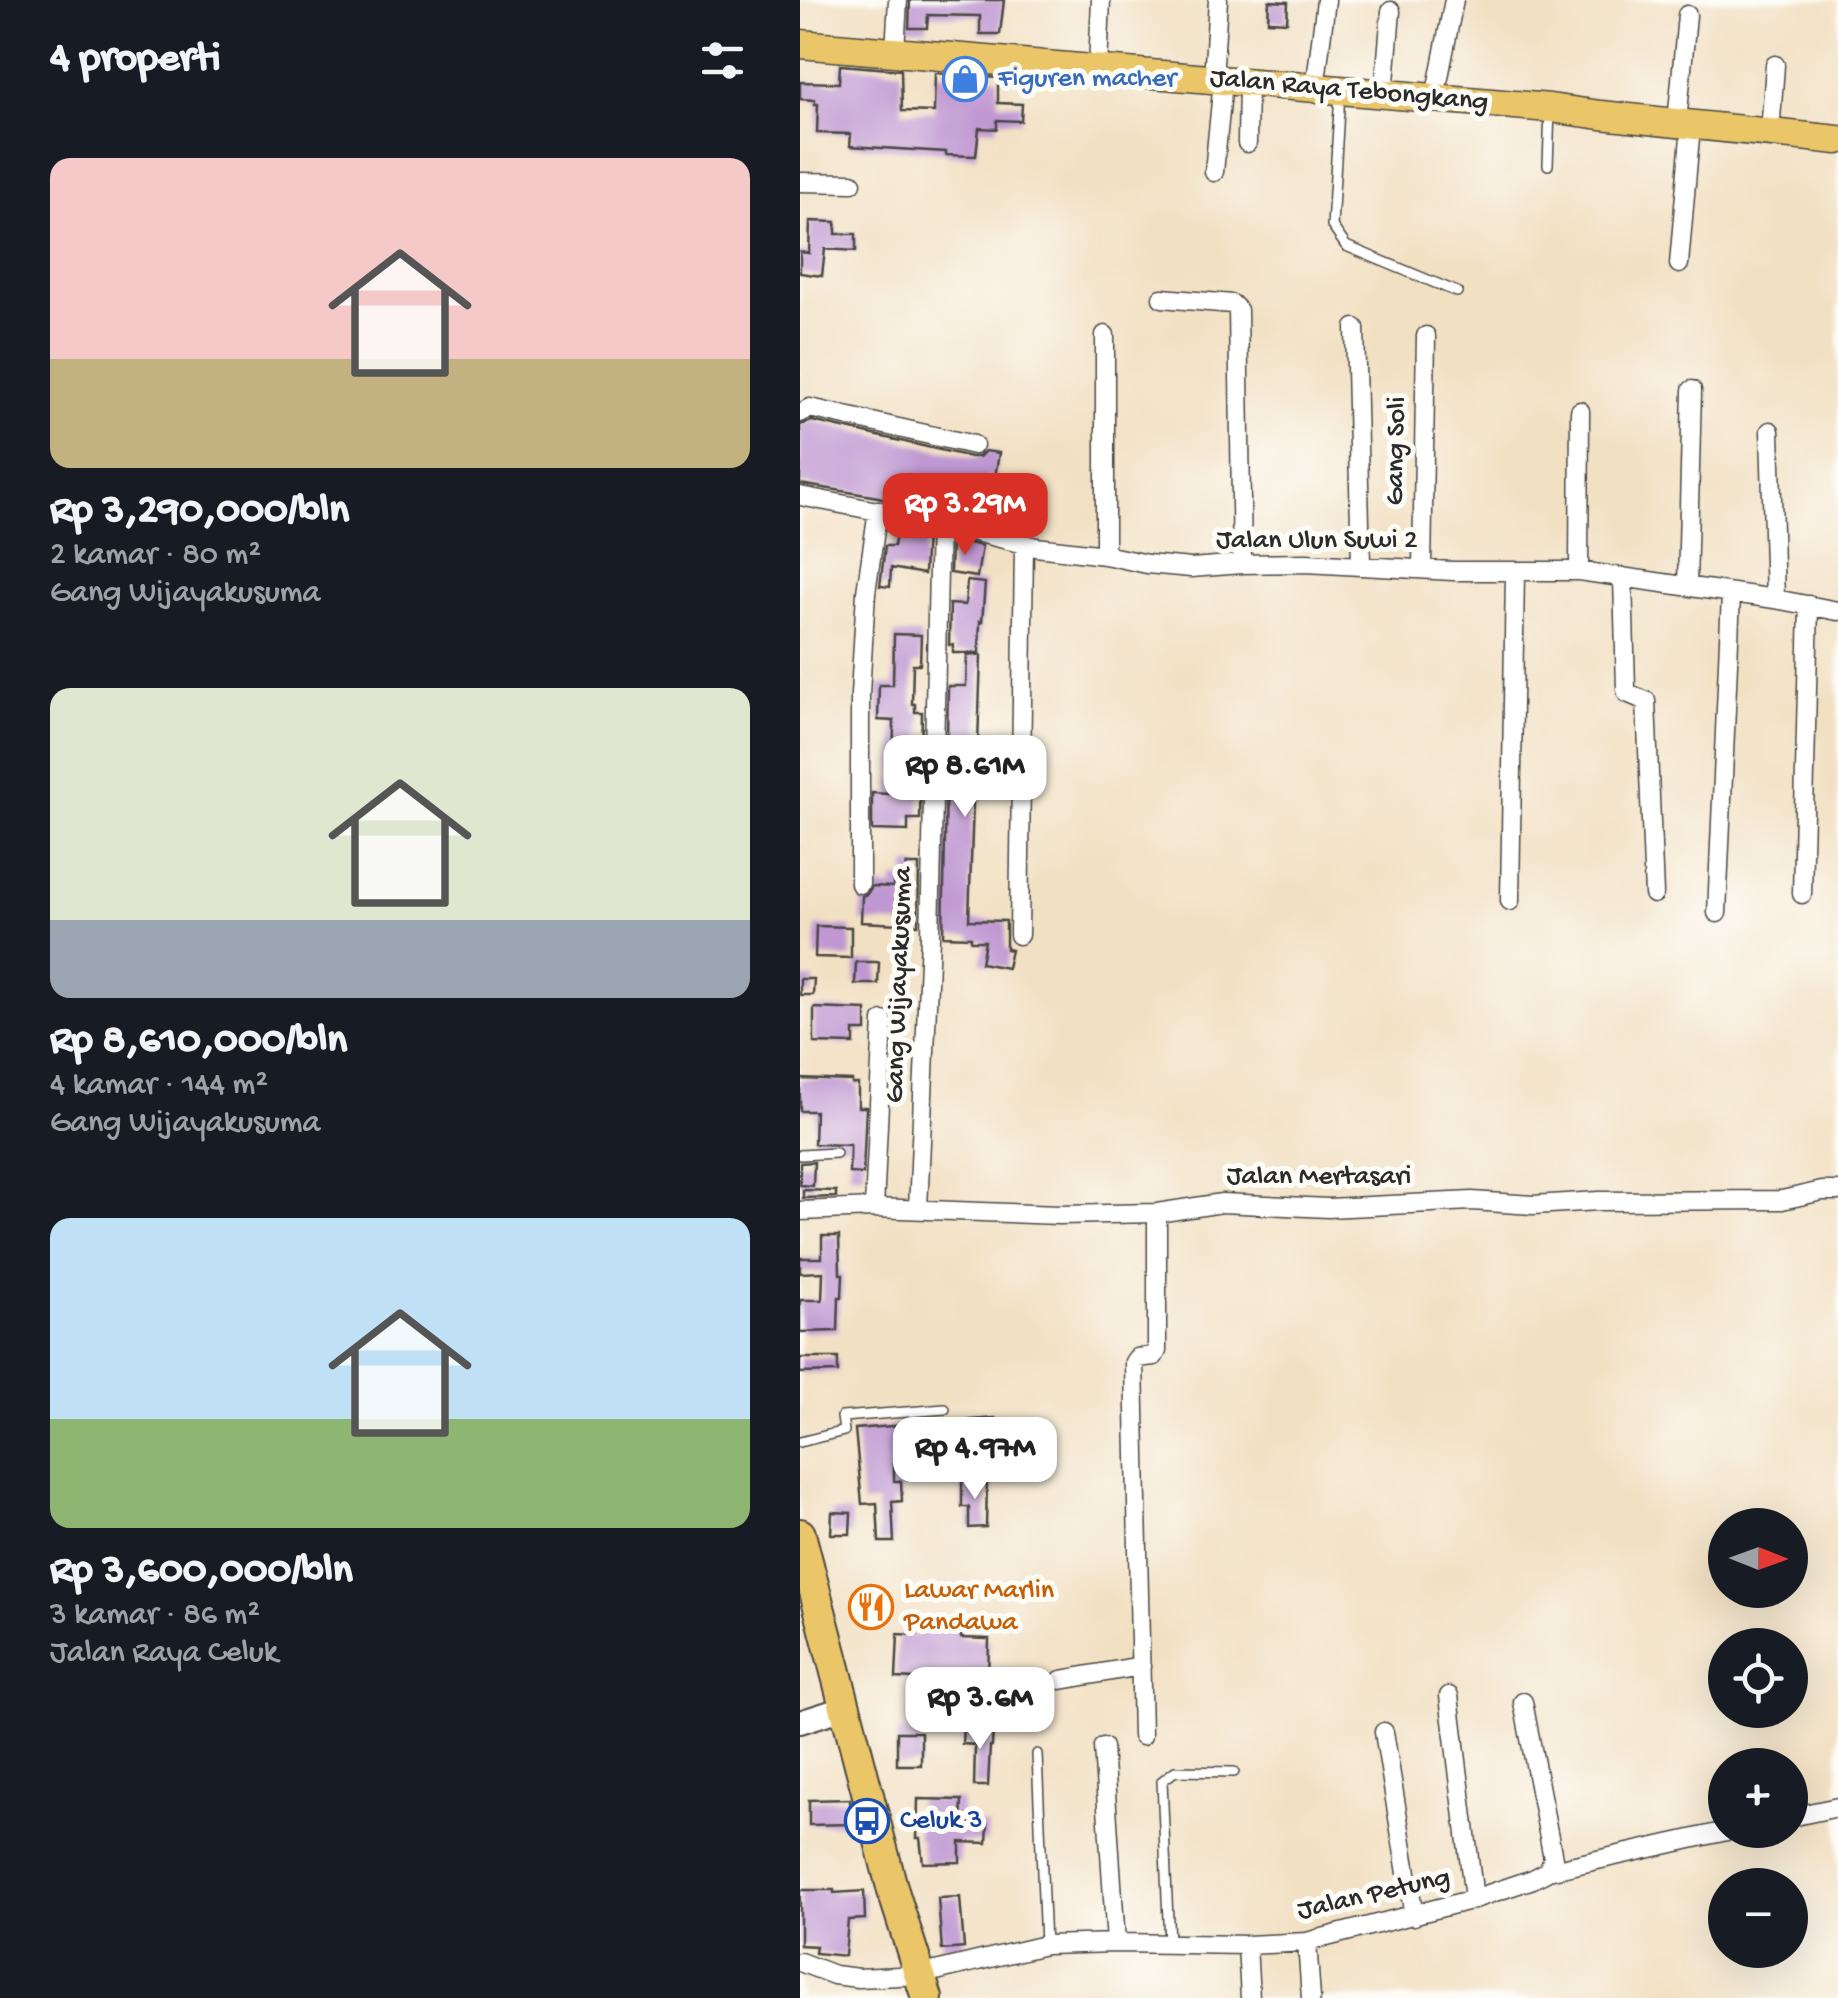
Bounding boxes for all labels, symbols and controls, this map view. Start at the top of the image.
icon: filters [695,33,750,88]
text: 4 properti [50,36,221,85]
shop icon: Figuren macher [942,56,988,102]
street label: Jalan Raya Tebongkang [1208,62,1490,120]
place label: Figuren macher [997,63,1178,96]
icon: home [310,223,490,403]
street label: Gang Soli [1380,396,1414,506]
pin: Rp 3.29M [862,473,1068,558]
text: Rp 3.29M [905,486,1025,524]
text: Rp 3,290,000/bln [50,488,349,537]
street label: Jalan Ulun Suwi 2 [1216,525,1418,558]
text: 2 kamar · 80 m² [50,537,261,575]
text: Gang Wijayakusuma [50,575,320,613]
pin: Rp 8.61M [862,735,1068,820]
text: Rp 8.61M [905,748,1025,786]
icon: home [310,753,490,933]
street label: Gang Wijayakusuma [879,865,921,1104]
text: Rp 8,610,000/bln [50,1018,347,1067]
text: 4 kamar · 144 m² [50,1067,268,1105]
text: Gang Wijayakusuma [50,1105,320,1143]
street label: Jalan Mertasari [1227,1161,1411,1194]
icon: home [310,1283,490,1463]
pin: Rp 4.97M [872,1417,1078,1502]
text: Rp 4.97M [915,1430,1035,1468]
north arrow [1708,1508,1808,1608]
map controls [1708,1508,1808,1968]
text: Rp 3,600,000/bln [50,1548,353,1597]
place label: Lawar Marlin Pandawa [903,1575,1055,1640]
restaurant icon: Lawar Marlin Pandawa [848,1584,894,1630]
text: 3 kamar · 86 m² [50,1597,260,1635]
button: locate [1708,1628,1808,1728]
text: Jalan Raya Celuk [50,1635,278,1673]
pin: Rp 3.6M [888,1667,1072,1752]
text: Rp 3.6M [927,1680,1033,1718]
button: + [1708,1748,1808,1848]
bus stop icon: Celuk 3 [844,1798,890,1844]
place label: Celuk 3 [900,1805,983,1838]
street label: Jalan Petung [1294,1861,1454,1929]
button: − [1708,1868,1808,1968]

